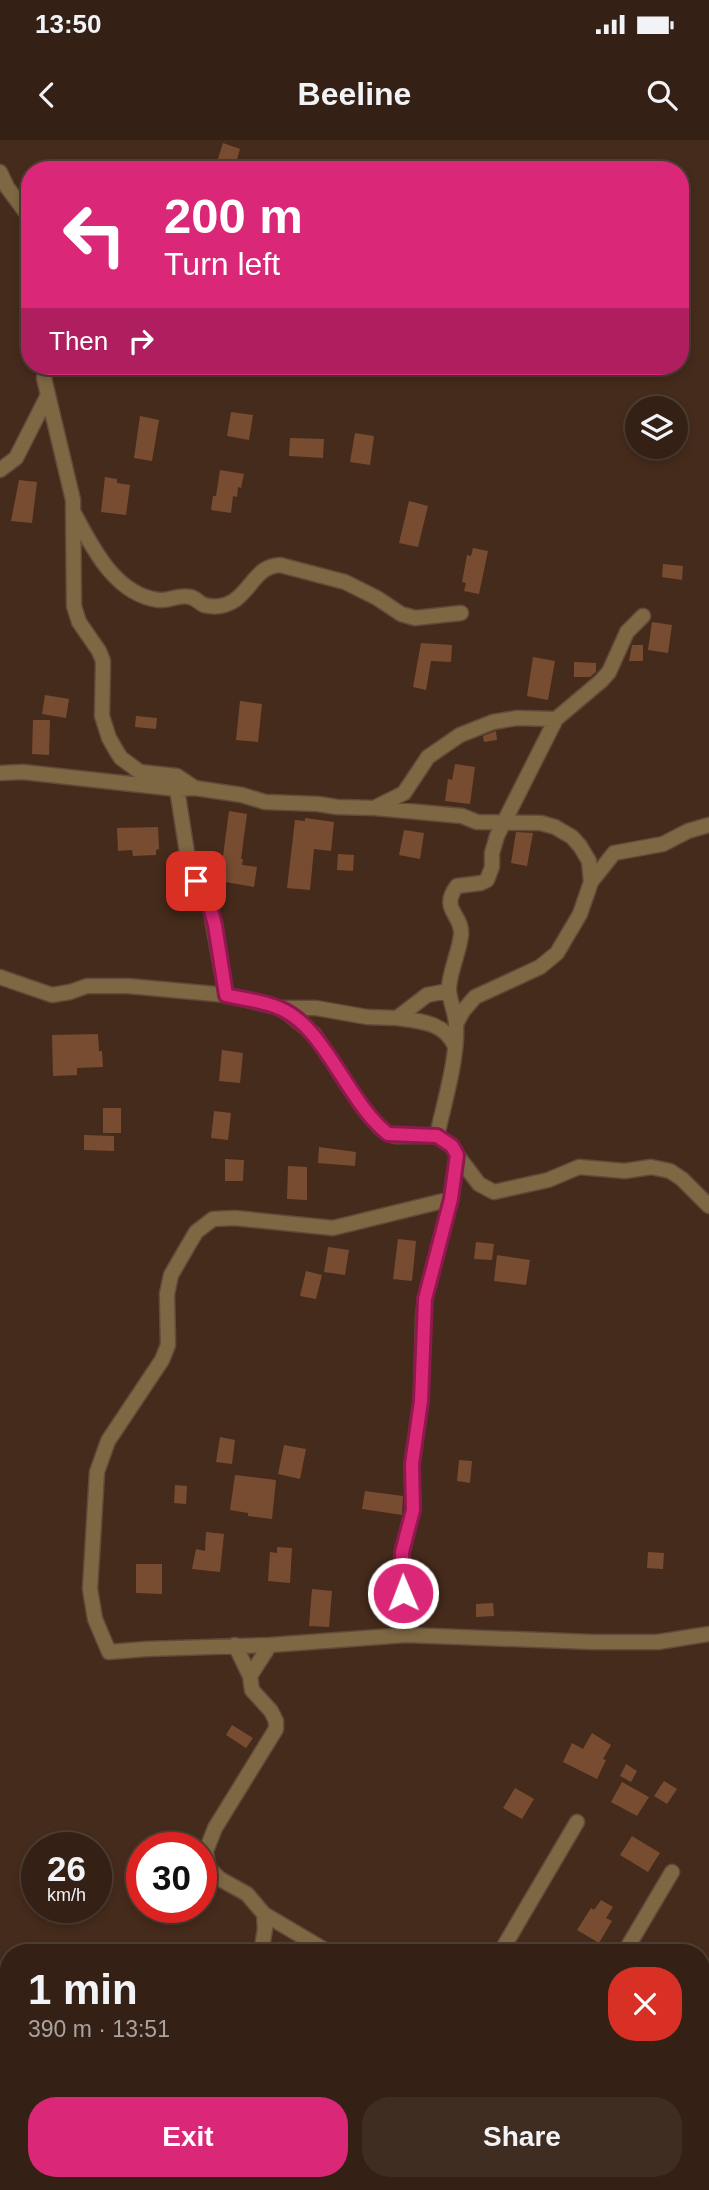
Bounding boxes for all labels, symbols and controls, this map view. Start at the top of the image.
text: 13:50 [35,9,102,39]
icon: back [28,76,66,114]
text: Beeline [298,76,411,112]
icon: search [643,76,681,114]
icon: left [49,189,140,280]
text: 200 m [164,189,303,243]
text: Turn left [164,246,280,282]
icon: right [122,322,160,360]
text: Then [49,326,108,356]
map controls [625,396,688,459]
button: layers [625,396,688,459]
pin [166,851,226,911]
icon: arrive [177,862,215,900]
position arrow [366,1556,440,1630]
speed limit sign: 30 [126,1832,217,1923]
text: 26 [47,1849,86,1888]
text: km/h [47,1885,86,1905]
text: 1 min [28,1966,138,2013]
button: close [608,1967,682,2041]
text: 390 m · 13:51 [28,2016,170,2042]
button: Exit [28,2097,348,2177]
button: Share [362,2097,682,2177]

